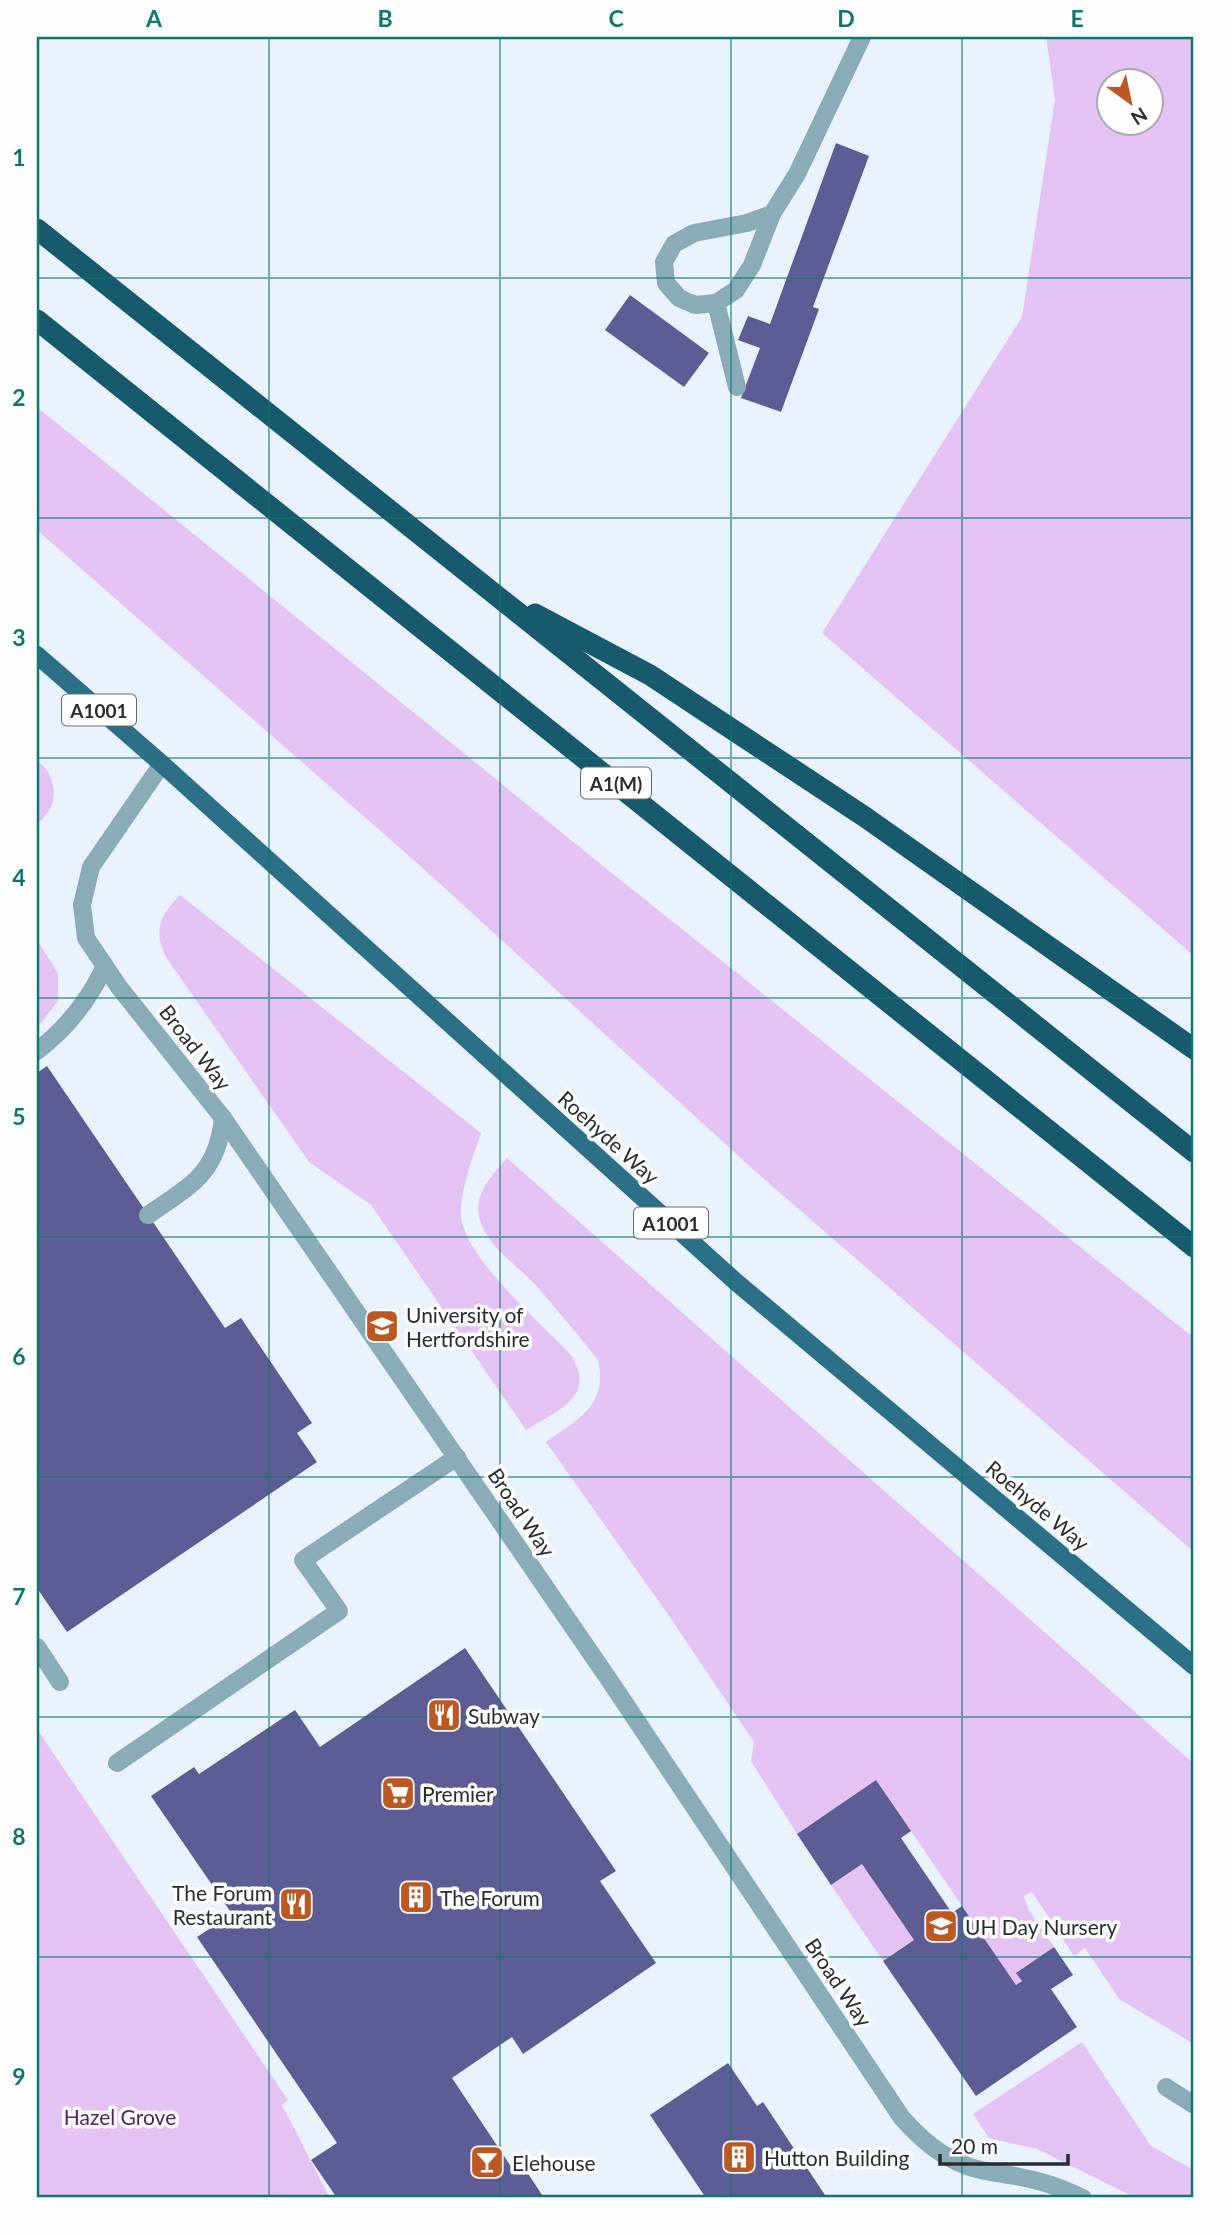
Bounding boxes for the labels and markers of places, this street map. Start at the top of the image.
place label: University of Hertfordshire [406,1302,530,1351]
school or university icon: University of Hertfordshire [363,1307,401,1345]
restaurant icon: Subway [425,1696,463,1734]
place label: Subway [468,1703,540,1728]
supermarket icon: Premier [379,1774,417,1812]
place label: Premier [422,1781,494,1806]
building icon: The Forum [397,1878,435,1916]
place label: The Forum Restaurant [172,1880,272,1929]
restaurant icon: The Forum Restaurant [277,1885,315,1923]
place label: The Forum [440,1885,540,1910]
school or university icon: UH Day Nursery [922,1907,960,1945]
place label: UH Day Nursery [965,1914,1117,1939]
building icon: Hutton Building [720,2138,758,2176]
bar icon: Elehouse [468,2143,506,2181]
place label: Hutton Building [764,2145,909,2170]
place label: Elehouse [512,2150,596,2175]

